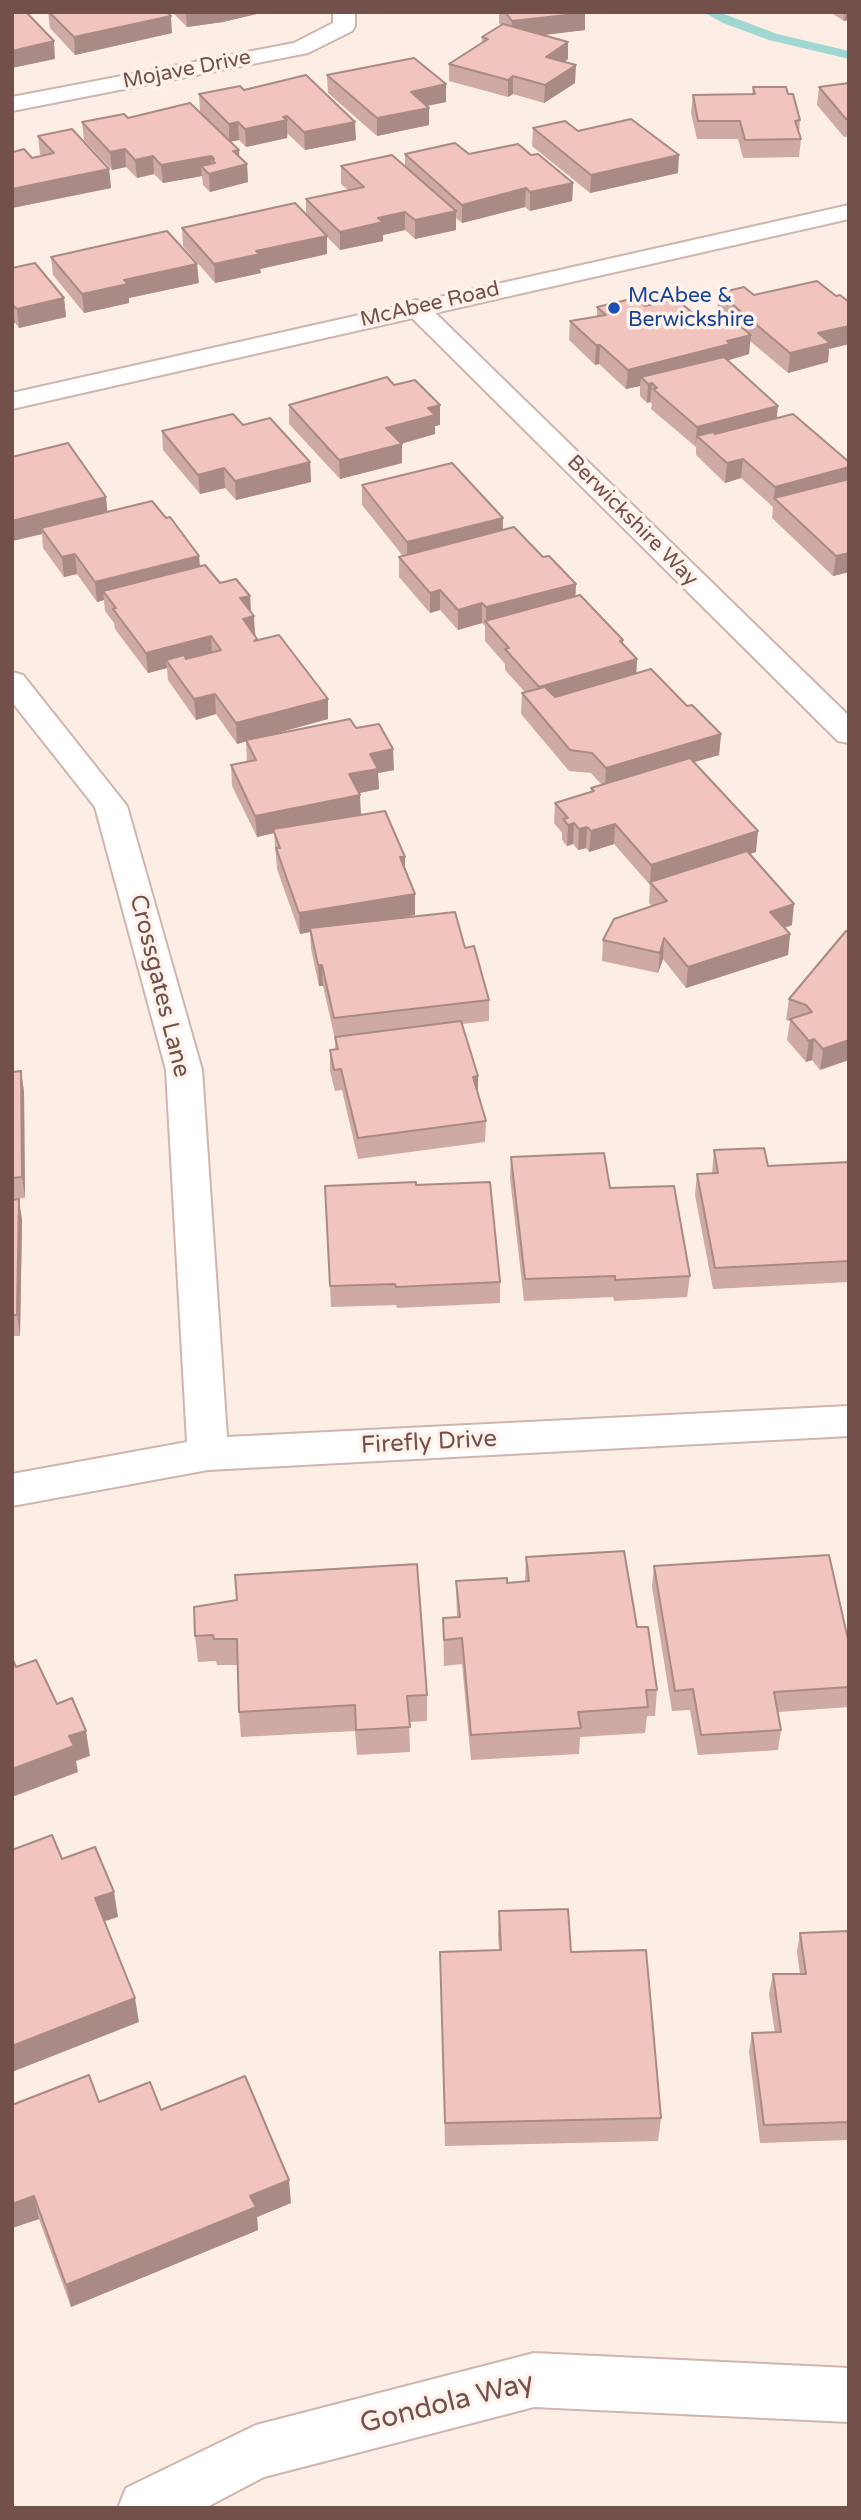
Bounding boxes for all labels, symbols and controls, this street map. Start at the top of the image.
street label: Mojave Drive [121,45,253,95]
street label: McAbee Road [358,277,502,333]
place label: McAbee & Berwickshire [628,283,754,333]
marker: McAbee & Berwickshire [606,300,622,316]
street label: Berwickshire Way [561,450,703,592]
street label: Crossgates Lane [122,892,196,1080]
street label: Firefly Drive [360,1425,498,1461]
street label: Gondola Way [357,2366,537,2442]

